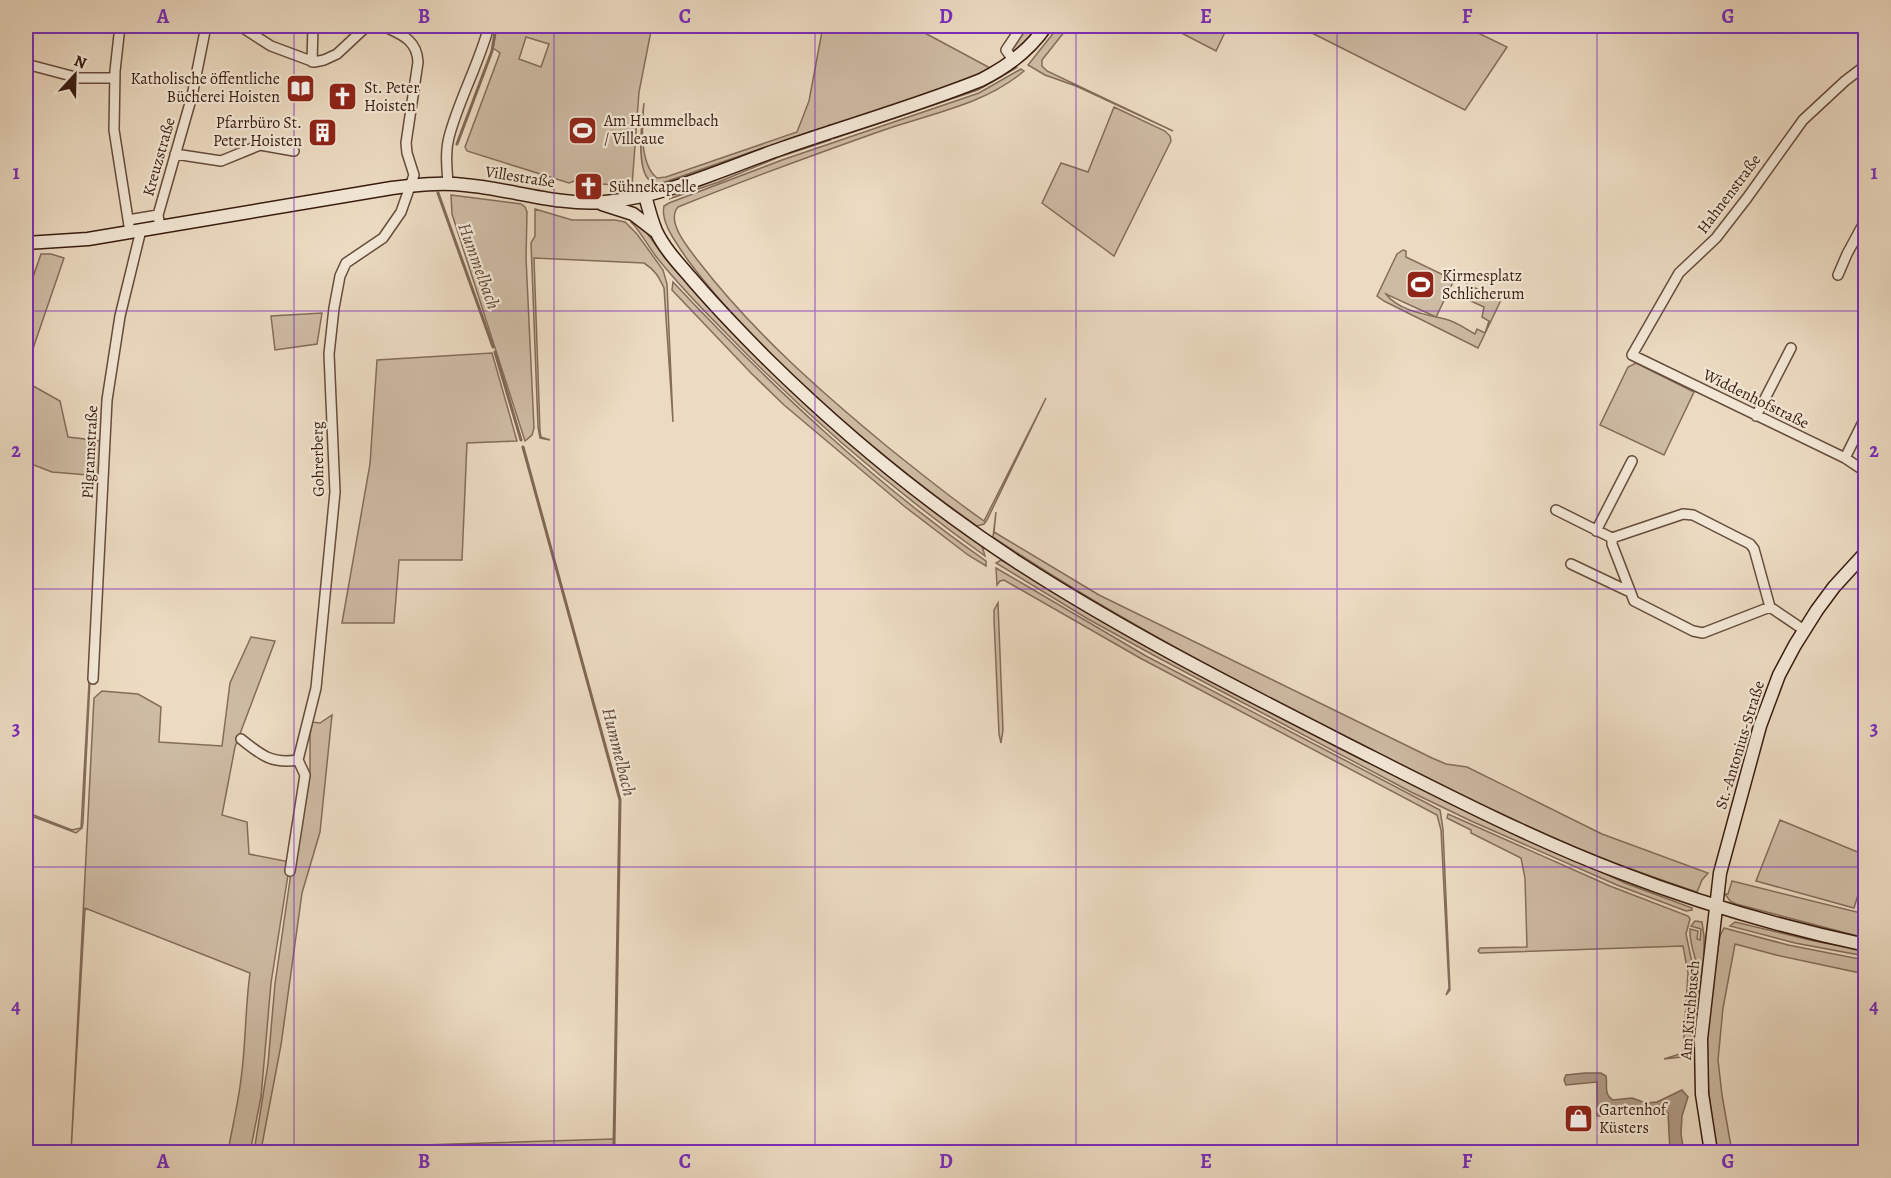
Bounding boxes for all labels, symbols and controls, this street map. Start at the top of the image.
text: A [156,3,170,30]
text: B [418,3,430,30]
text: C [679,3,691,30]
text: D [939,3,953,30]
text: E [1200,3,1212,30]
text: F [1462,3,1473,30]
text: G [1721,3,1735,30]
north arrow [45,45,105,105]
text: N [71,50,90,75]
place label: Katholische öffentliche Bücherei Hoisten [130,68,280,108]
library icon: Katholische öffentliche Bücherei Hoisten [285,72,317,104]
place label: St. Peter Hoisten [364,77,419,117]
church icon: St. Peter Hoisten [327,81,359,113]
place label: Am Hummelbach / Villeaue [603,110,719,150]
place label: Pfarrbüro St. Peter Hoisten [213,112,302,152]
sports icon: Am Hummelbach / Villeaue [567,114,599,146]
street label: Kreuzstraße [137,115,181,199]
building icon: Pfarrbüro St. Peter Hoisten [307,116,339,148]
street label: Hahnenstraße [1692,150,1766,238]
text: 1 [12,159,20,186]
text: 1 [1870,159,1878,186]
street label: Villestraße [483,160,556,193]
church icon: Sühnekapelle [572,171,604,203]
place label: Sühnekapelle [609,176,696,198]
water label: Hummelbach [452,219,506,313]
place label: Kirmesplatz Schlicherum [1442,265,1525,305]
sports icon: Kirmesplatz Schlicherum [1405,269,1437,301]
street label: Widdenhofstraße [1698,363,1813,434]
street label: Pilgramstraße [77,405,103,499]
street label: Gohrerberg [306,421,330,497]
text: 2 [11,437,21,464]
text: 2 [1869,437,1879,464]
street label: St.-Antonius-Straße [1710,678,1770,812]
water label: Hummelbach [596,705,642,799]
text: 3 [12,715,20,742]
text: 3 [1870,715,1878,742]
street label: Am Kirchbusch [1675,959,1705,1062]
text: 4 [11,993,21,1020]
text: 4 [1869,993,1879,1020]
place label: Gartenhof Küsters [1599,1099,1669,1139]
shop icon: Gartenhof Küsters [1562,1103,1594,1135]
text: A [156,1148,170,1175]
text: B [418,1148,430,1175]
text: C [679,1148,691,1175]
text: D [939,1148,953,1175]
text: E [1200,1148,1212,1175]
text: F [1462,1148,1473,1175]
text: G [1721,1148,1735,1175]

